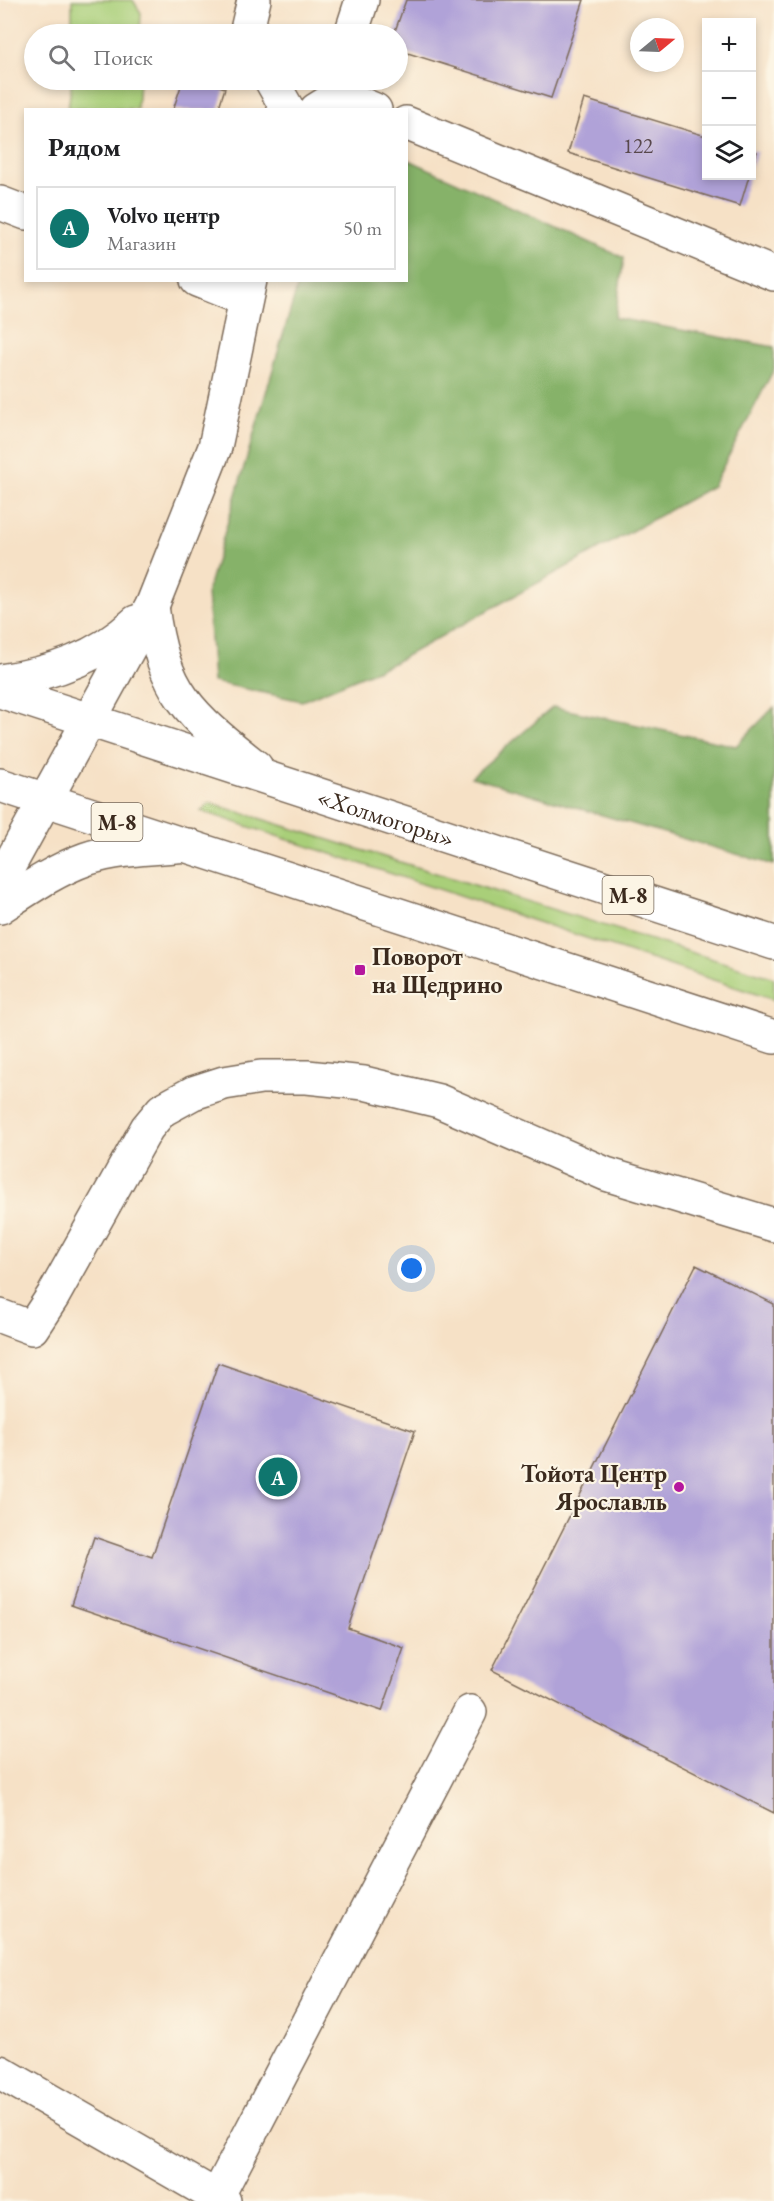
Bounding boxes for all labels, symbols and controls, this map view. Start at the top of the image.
north arrow [630,18,684,72]
map controls [702,18,756,180]
button: + [702,18,756,72]
search box [24,24,408,90]
icon: search [45,41,78,74]
text: Поиск [93,43,153,72]
button: − [702,72,756,126]
button: layers [702,126,756,180]
text: Рядом [48,130,121,164]
house number: 122 [623,132,653,159]
text: Volvo центр [107,201,220,230]
text: A [62,215,77,241]
text: 50 m [343,215,382,241]
text: Магазин [107,230,176,256]
street label: «Холмогоры» [313,780,459,854]
road number: М-8 [92,803,142,841]
road number: М-8 [602,876,654,914]
place label: Поворот на Щедрино [372,941,503,1000]
marker: Поворот на Щедрино [353,963,367,977]
your location [397,1254,426,1283]
pin: A [258,1454,298,1500]
place label: Тойота Центр Ярославль [521,1458,667,1517]
marker: Тойота Центр Ярославль [672,1480,686,1494]

